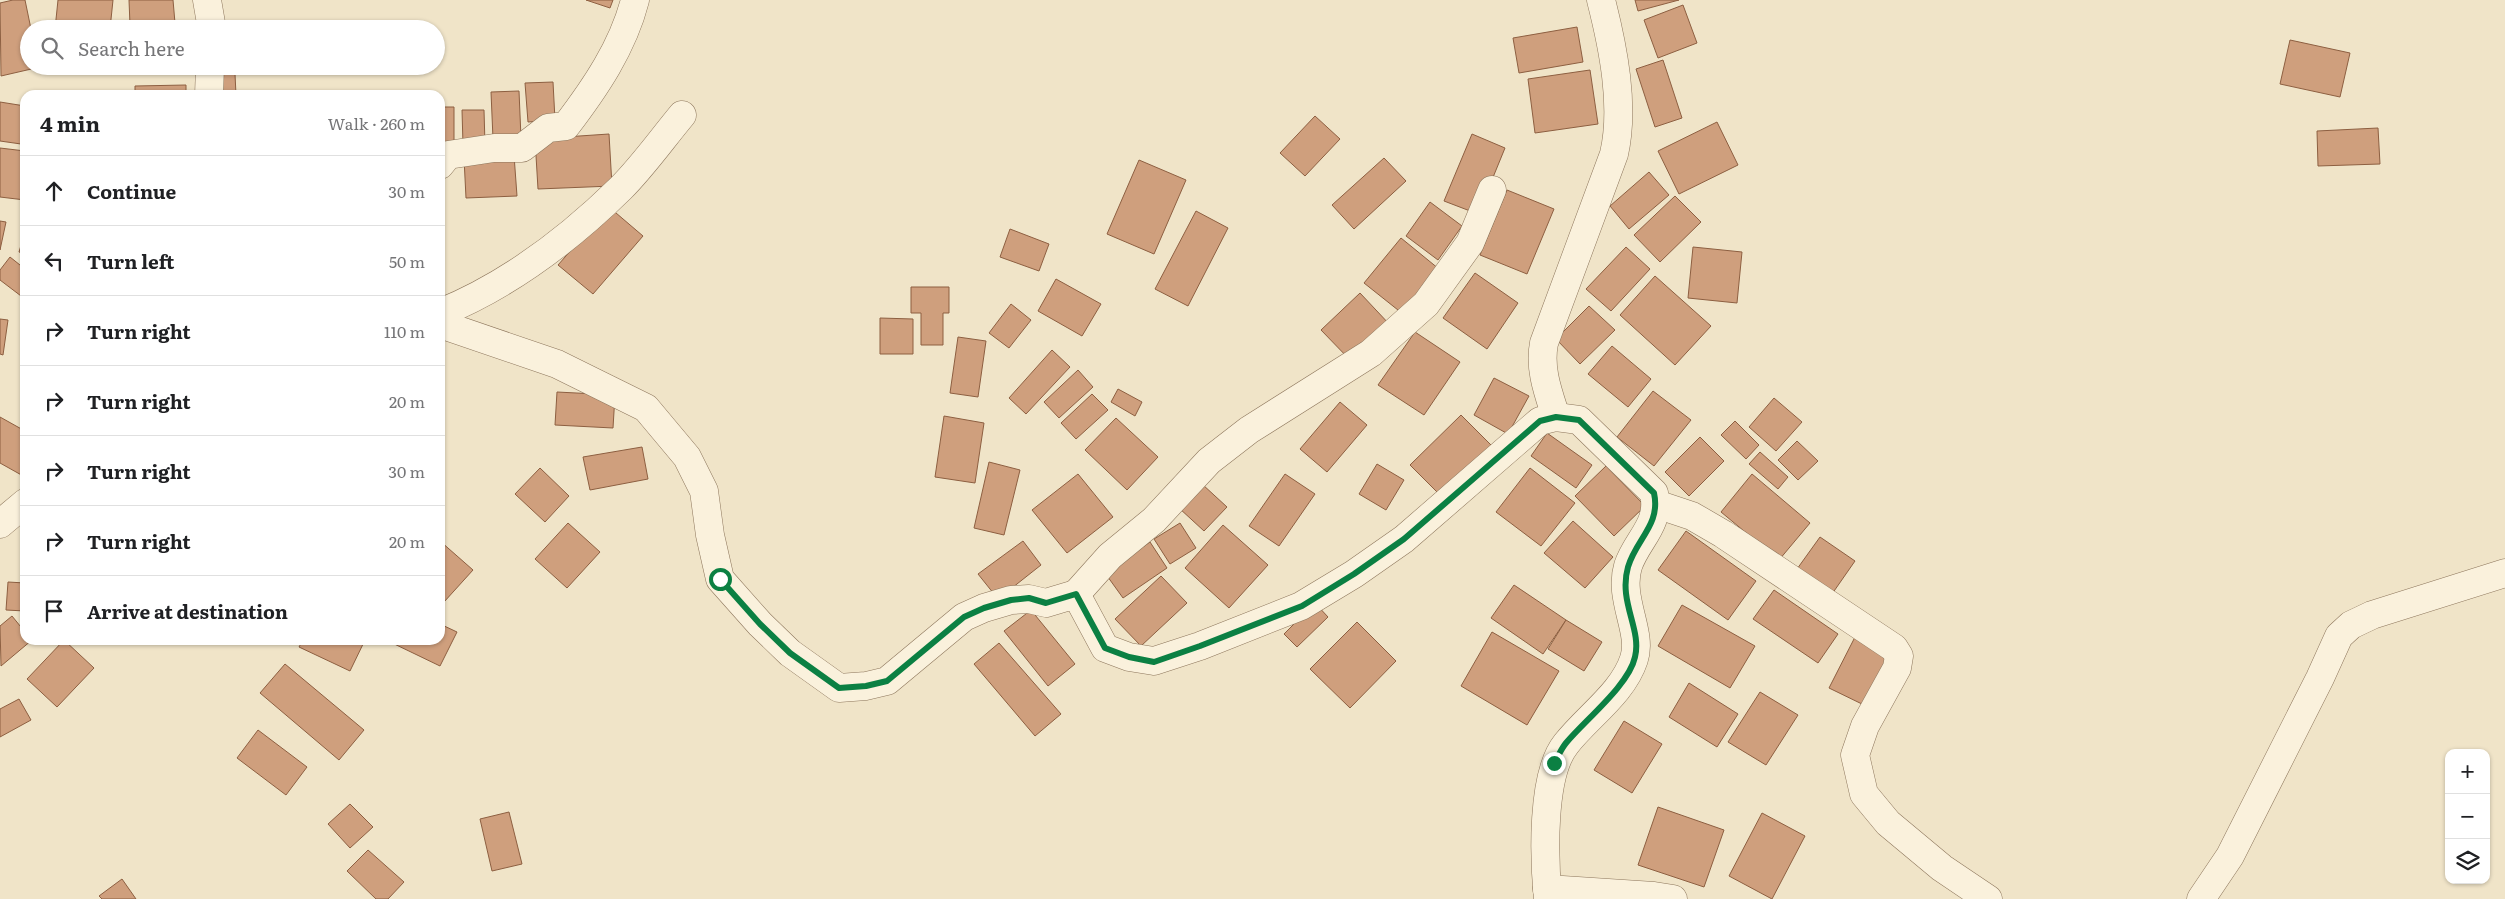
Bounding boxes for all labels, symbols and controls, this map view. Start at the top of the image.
search box [20,20,445,75]
icon: search [38,34,66,62]
text: Search here [78,34,185,62]
text: 4 min [40,107,100,138]
text: Walk · 260 m [328,111,425,135]
icon: ahead [40,177,68,205]
text: Continue [87,177,176,205]
text: 30 m [388,179,425,203]
icon: left [40,247,68,275]
text: Turn left [87,247,174,275]
text: 50 m [389,249,425,273]
icon: right [40,317,68,345]
text: Turn right [87,317,191,345]
text: 110 m [384,319,425,343]
icon: right [40,387,68,415]
text: Turn right [87,387,191,415]
text: 20 m [389,389,425,413]
icon: right [40,457,68,485]
text: Turn right [87,457,191,485]
text: 30 m [388,459,425,483]
icon: right [40,527,68,555]
text: Turn right [87,527,191,555]
text: 20 m [389,529,425,553]
route start [709,568,732,591]
icon: arrive [40,597,68,625]
text: Arrive at destination [87,597,288,625]
map controls [2445,749,2490,884]
button: + [2445,749,2490,794]
route end [1543,752,1566,775]
button: − [2445,794,2490,839]
button: layers [2445,839,2490,884]

